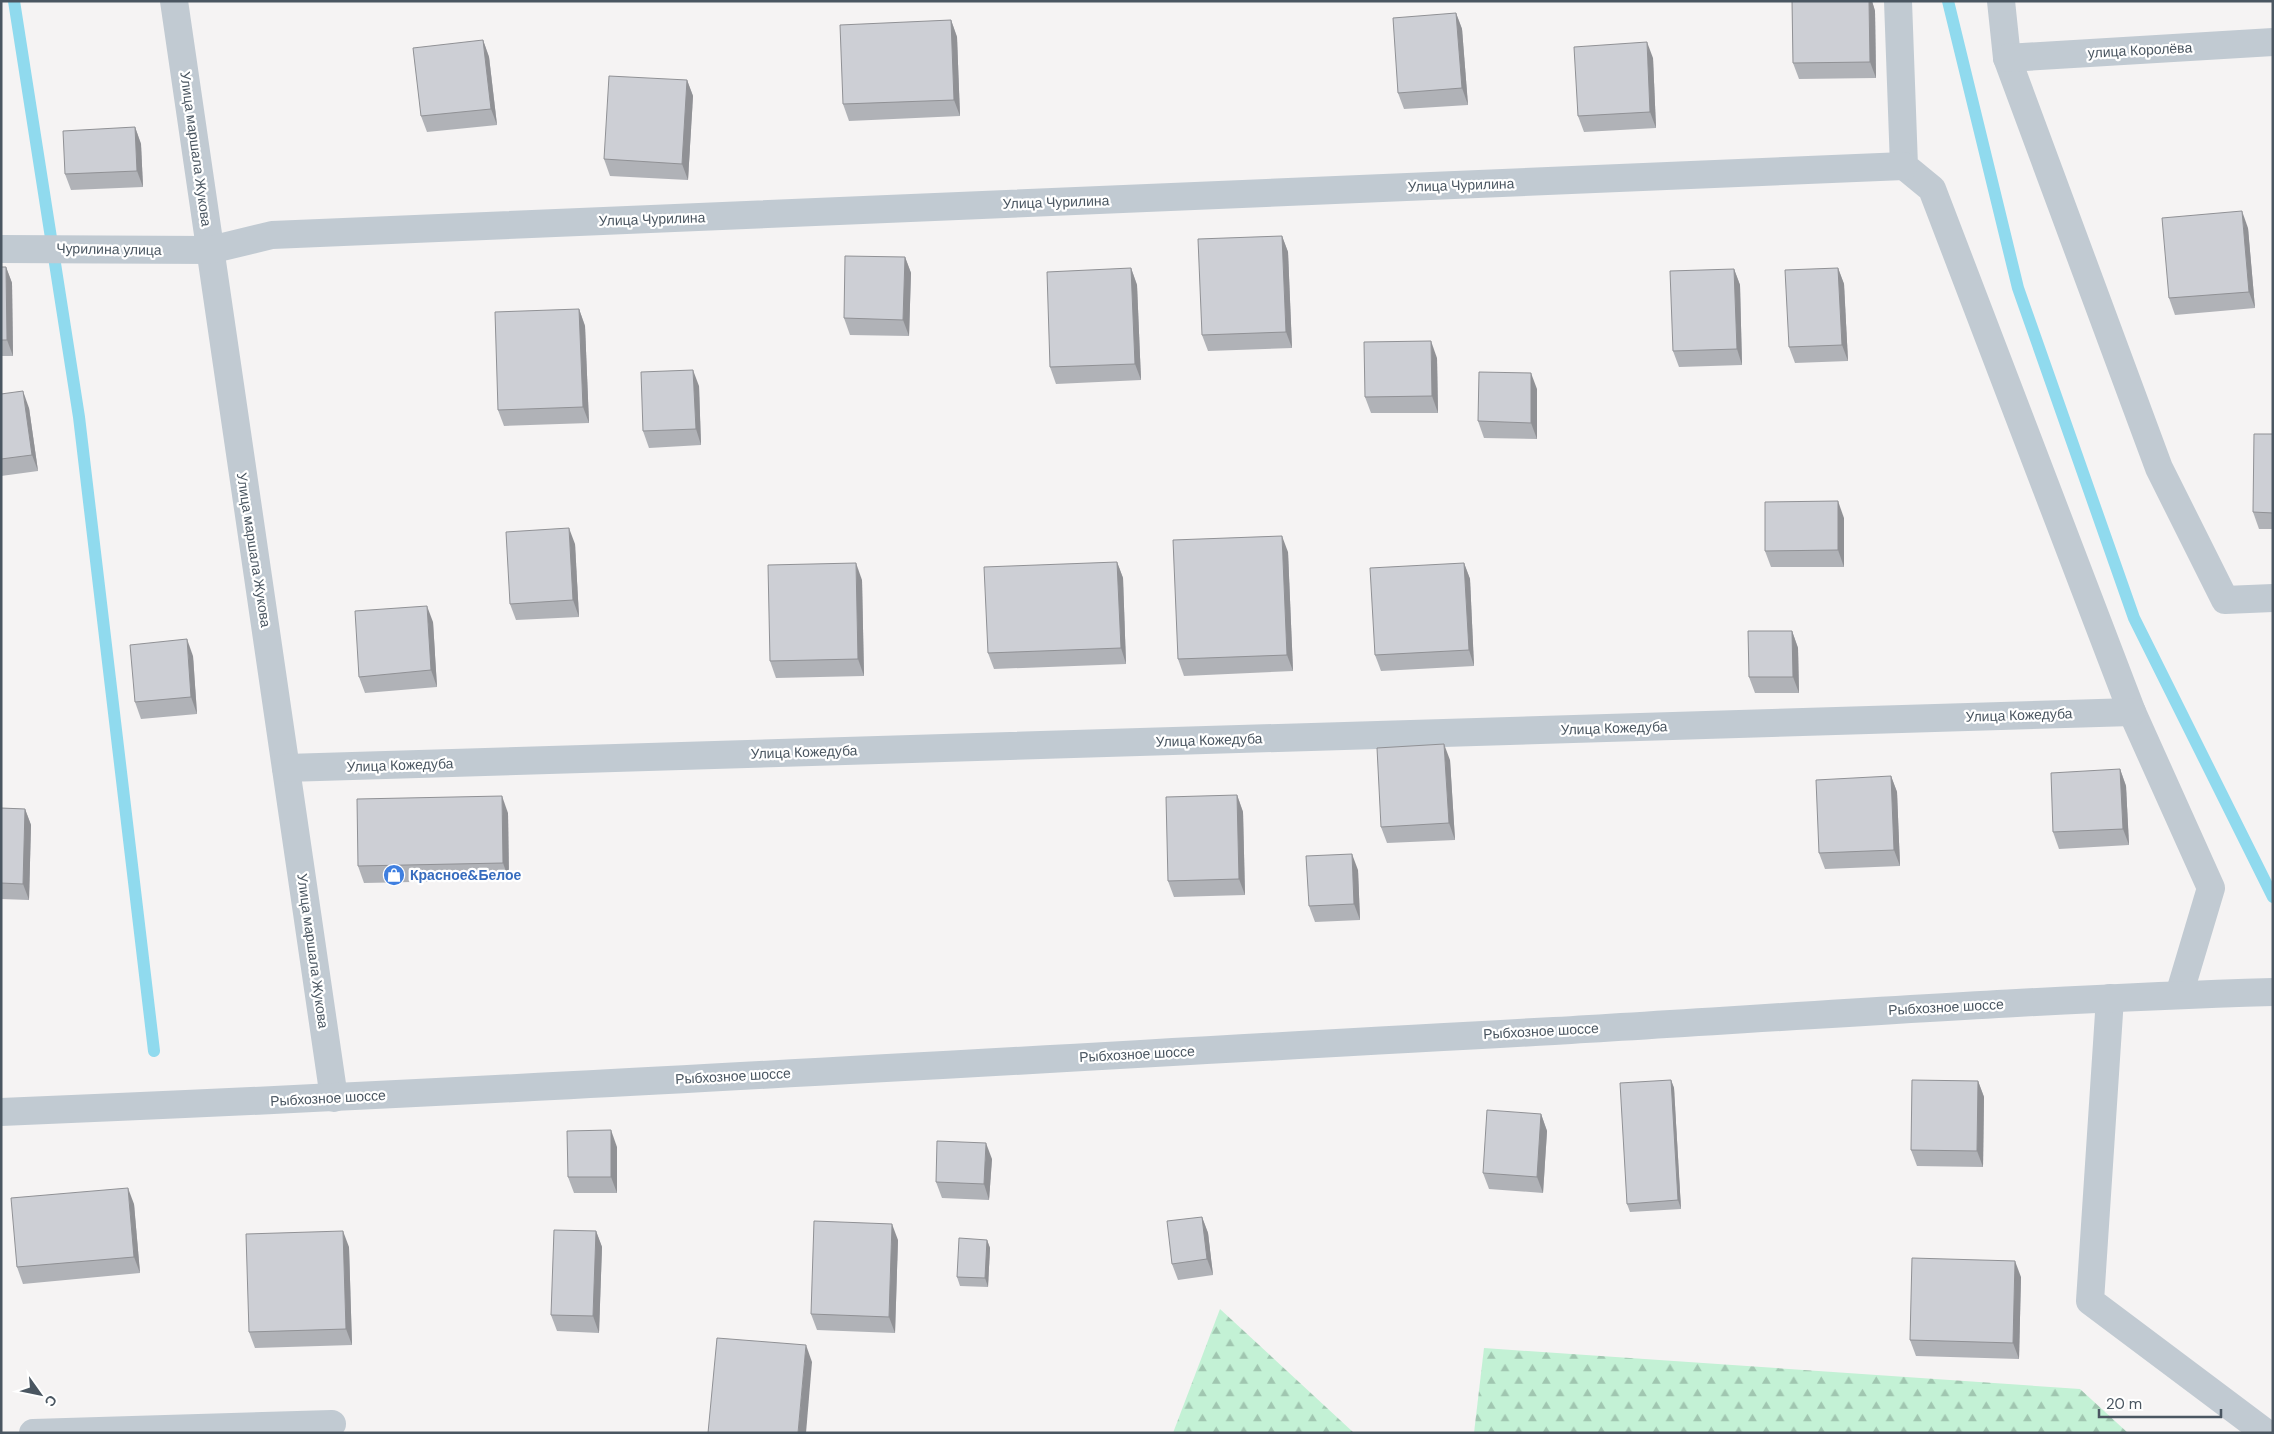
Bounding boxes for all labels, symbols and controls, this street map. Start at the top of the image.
street label: улица Королёва [2087,38,2193,62]
street label: Улица маршала Жукова [176,70,216,228]
street label: Улица Чурилина [1407,174,1515,196]
street label: Улица Чурилина [1002,191,1110,213]
street label: Улица Чурилина [598,208,706,230]
street label: Чурилина улица [56,239,162,259]
street label: Улица маршала Жукова [233,471,275,629]
street label: Улица Кожедуба [1965,704,2073,726]
street label: Улица Кожедуба [1560,717,1668,739]
street label: Улица Кожедуба [1155,729,1263,751]
street label: Улица Кожедуба [750,741,858,763]
street label: Улица Кожедуба [346,754,454,776]
shop icon: Красное&Белое [382,863,406,887]
place label: Красное&Белое [410,866,522,884]
street label: Улица маршала Жукова [293,872,333,1030]
street label: Рыбхозное шоссе [1888,995,2004,1019]
street label: Рыбхозное шоссе [1483,1019,1599,1043]
street label: Рыбхозное шоссе [1079,1042,1195,1066]
street label: Рыбхозное шоссе [675,1064,791,1088]
street label: Рыбхозное шоссе [270,1086,386,1110]
north arrow [15,1369,65,1419]
scale bar [2099,1386,2222,1418]
text: С [41,1392,61,1410]
text: 20 m [2106,1394,2142,1414]

